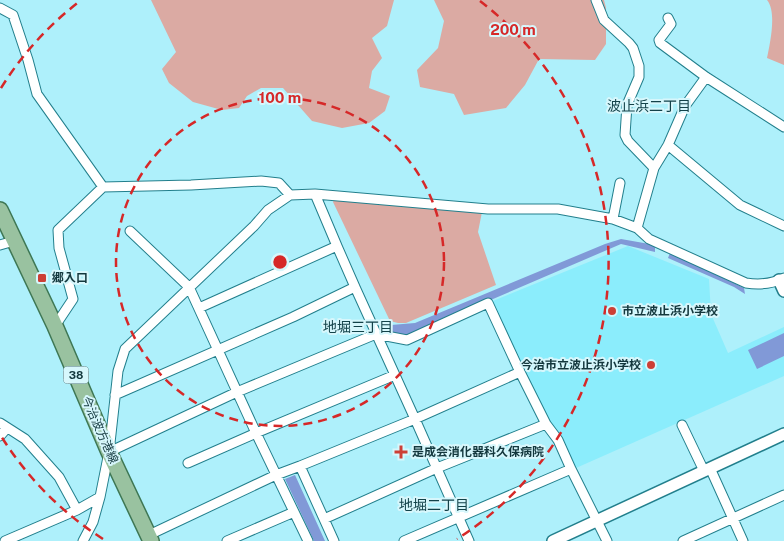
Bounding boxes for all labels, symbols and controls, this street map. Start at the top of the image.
text: 200 m [490,21,536,38]
text: 100 m [259,89,301,106]
district label: 波止浜二丁目 [607,98,691,114]
centre of rings [271,253,289,271]
place label: 郷入口 [52,271,88,285]
marker: 郷入口 [36,272,48,284]
place label: 市立波止浜小学校 [622,304,718,318]
marker: 市立波止浜小学校 [606,305,618,317]
district label: 地堀三丁目 [323,319,393,335]
place label: 今治市立波止浜小学校 [521,358,641,372]
marker: 今治市立波止浜小学校 [645,359,657,371]
road number: 38 [64,366,88,384]
street label: 今治波方港線 [79,394,121,466]
marker: 是成会消化器科久保病院 [394,445,408,459]
place label: 是成会消化器科久保病院 [412,445,544,459]
district label: 地堀二丁目 [399,497,469,513]

